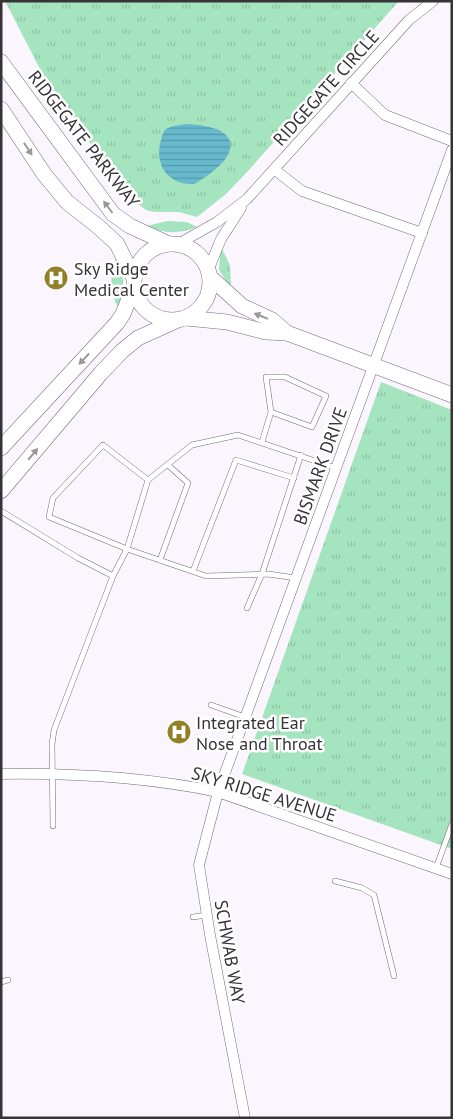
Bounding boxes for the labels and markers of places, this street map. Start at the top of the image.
place label: Sky Ridge Medical Center [74,257,189,301]
hospital icon: Sky Ridge Medical Center [43,265,69,291]
place label: Integrated Ear Nose and Throat [196,711,323,755]
hospital icon: Integrated Ear Nose and Throat [166,719,192,745]

